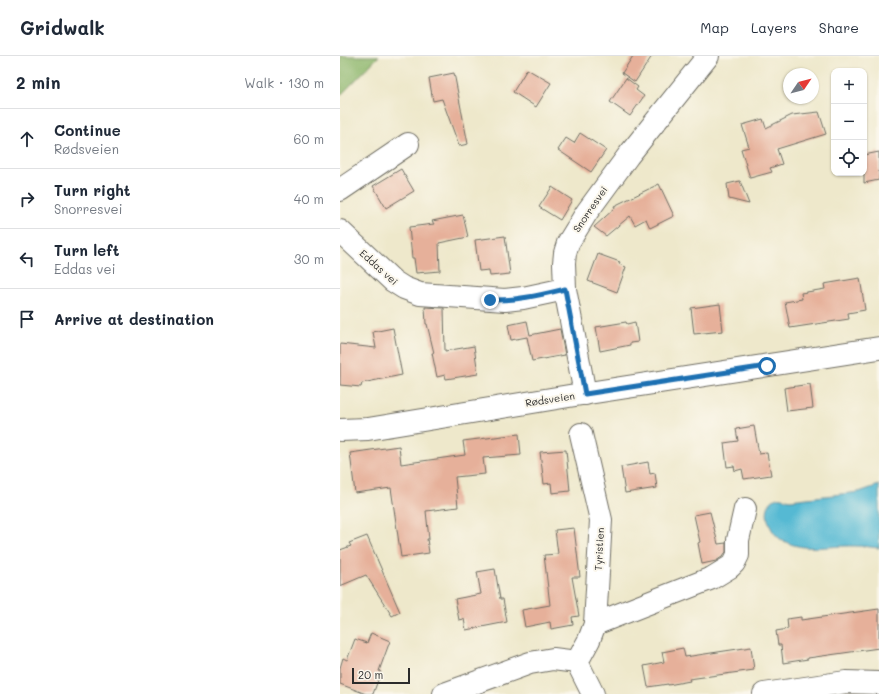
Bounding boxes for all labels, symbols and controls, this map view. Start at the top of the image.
text: Gridwalk [20,15,105,40]
text: Map [700,18,729,37]
text: Layers [751,18,797,37]
text: Share [819,18,859,37]
north arrow [783,68,819,104]
map controls [831,68,867,176]
button: + [831,68,867,104]
text: 2 min [16,71,61,93]
text: Walk · 130 m [244,74,324,91]
button: − [831,104,867,140]
text: Continue [54,120,121,140]
icon: ahead [16,128,38,150]
text: 60 m [294,130,324,147]
text: Rødsveien [54,140,119,157]
button: locate [831,140,867,176]
text: Turn right [54,180,131,200]
street label: Snorresvei [569,183,611,235]
icon: right [16,188,38,210]
text: 40 m [294,190,324,207]
text: Snorresvei [54,200,123,217]
text: Turn left [54,240,119,260]
street label: Eddas vei [357,246,401,288]
icon: left [16,248,38,270]
text: 30 m [294,250,324,267]
text: Eddas vei [54,260,115,277]
route end [481,291,499,309]
icon: arrive [16,308,38,330]
text: Arrive at destination [54,309,214,329]
route start [758,357,776,375]
street label: Rødsveien [524,388,576,410]
street label: Tyristien [591,527,607,571]
scale bar [352,666,410,685]
text: 20 m [358,667,383,682]

